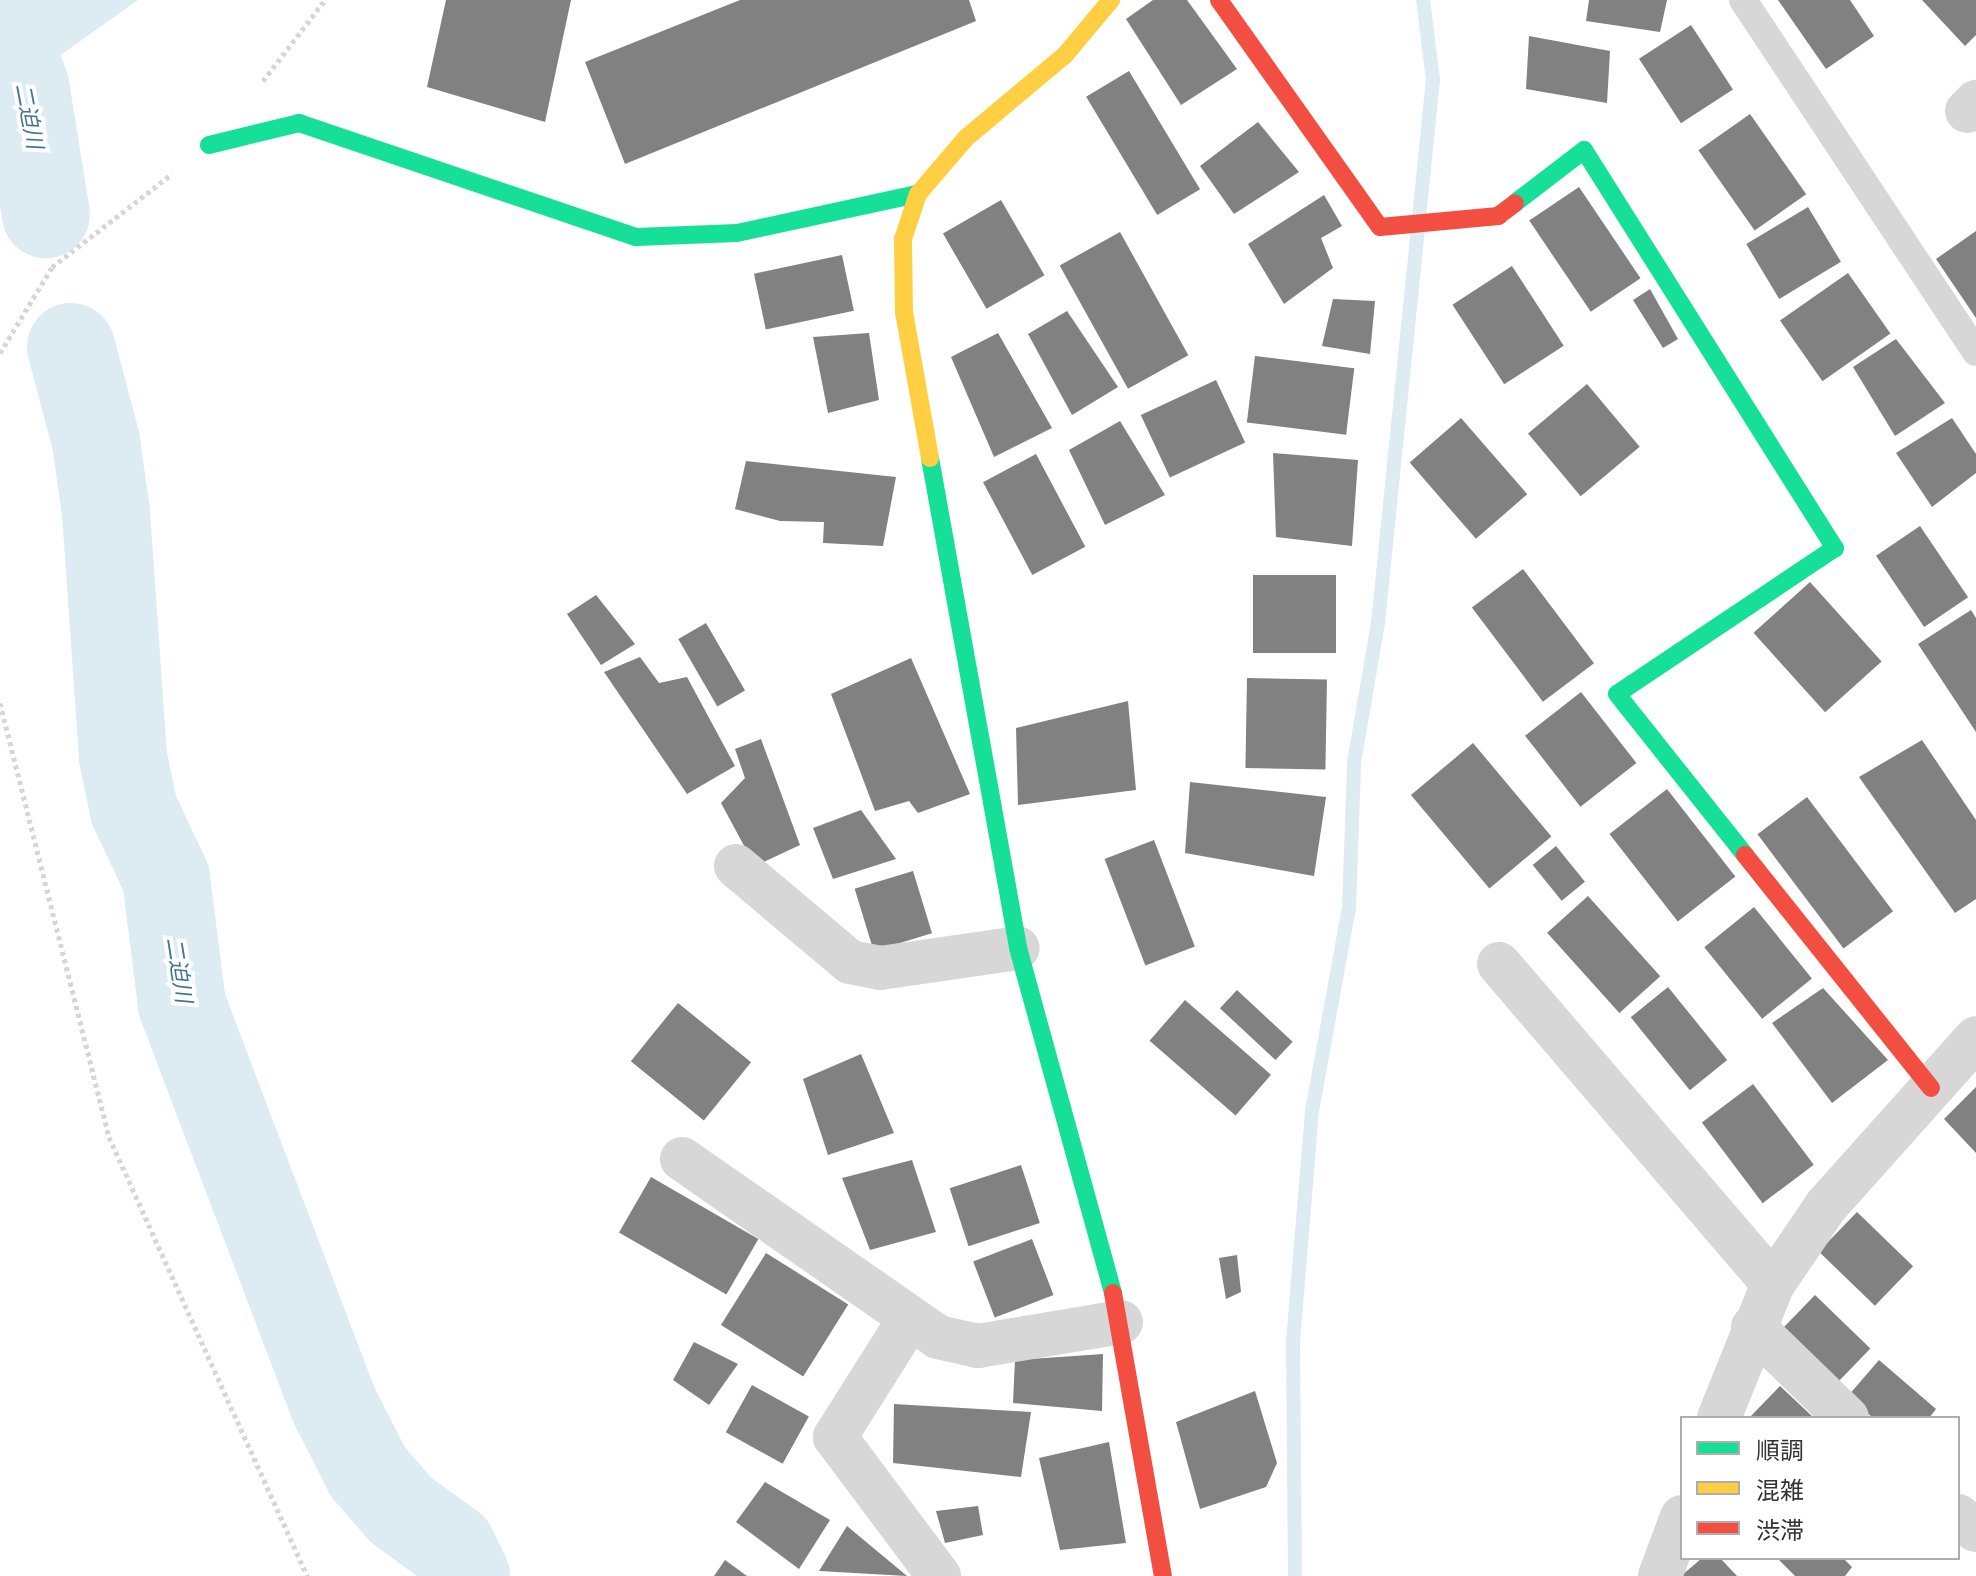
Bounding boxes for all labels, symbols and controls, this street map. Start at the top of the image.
water label: 二迫川 [10,81,48,151]
water label: 二迫川 [161,935,197,1005]
legend [1680,1416,1960,1560]
text: 順調 [1756,1437,1804,1465]
text: 混雑 [1756,1477,1804,1505]
text: 渋滞 [1756,1517,1804,1545]

